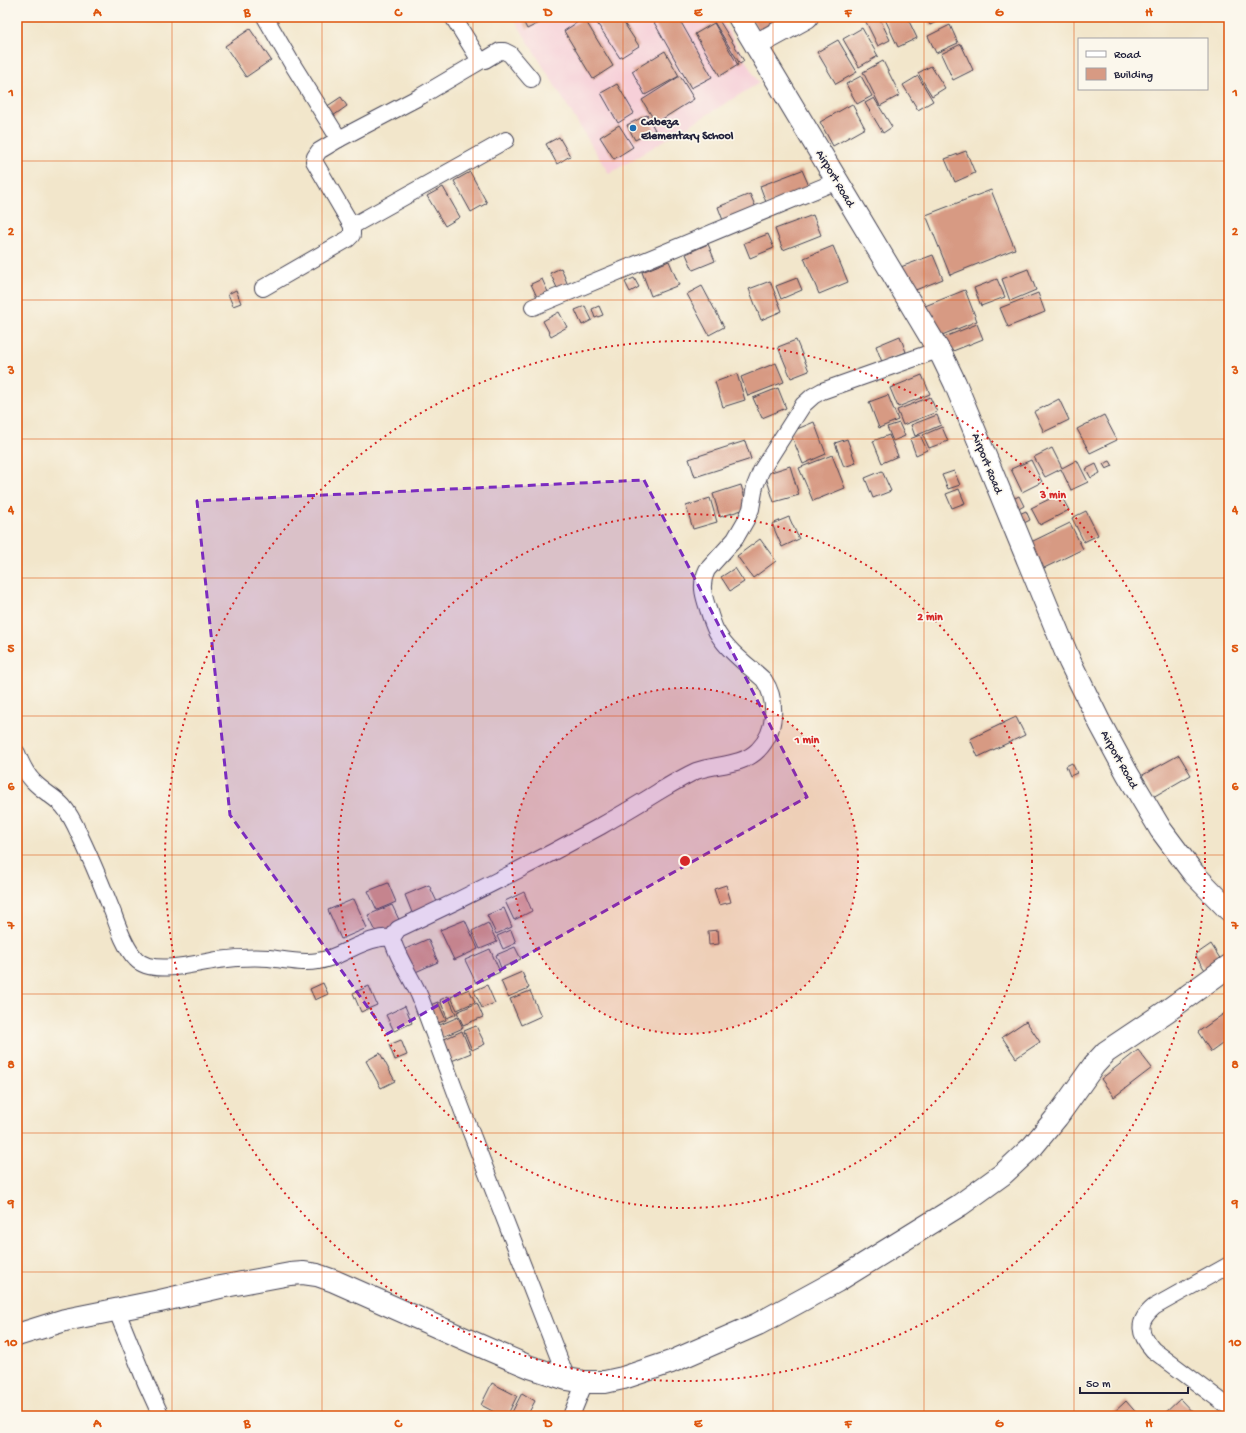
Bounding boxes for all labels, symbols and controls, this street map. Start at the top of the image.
text: A [92,6,102,21]
text: B [243,6,252,21]
text: C [393,6,403,21]
text: D [543,6,553,21]
text: E [694,6,703,21]
text: F [844,6,853,21]
text: G [995,6,1004,21]
text: H [1145,6,1153,21]
legend [1078,38,1208,90]
text: Road [1114,49,1141,63]
text: Building [1113,69,1153,83]
text: 1 [7,86,14,101]
text: 1 [1231,86,1238,101]
place label: Cabeza Elementary School [640,116,734,144]
marker: Cabeza Elementary School [628,123,638,133]
street label: Airport Road [812,148,857,211]
text: 2 [8,225,15,240]
text: 2 [1232,225,1239,240]
text: 3 [7,364,15,379]
text: 3 [1231,364,1239,379]
street label: Airport Road [968,431,1005,497]
text: 3 min [1039,489,1066,503]
text: 4 [7,503,15,518]
text: 4 [1231,503,1239,518]
text: 2 min [917,611,943,625]
text: 5 [8,642,15,657]
text: 5 [1232,642,1239,657]
street label: Airport Road [1097,728,1140,792]
text: 1 min [794,734,820,748]
text: 6 [8,780,15,795]
text: 6 [1232,780,1239,795]
centre of rings [678,854,692,868]
text: 7 [7,919,16,934]
text: 7 [1231,919,1240,934]
text: 8 [7,1058,15,1073]
text: 8 [1231,1058,1239,1073]
text: 9 [7,1197,15,1212]
text: 9 [1231,1197,1239,1212]
text: 10 [4,1336,18,1351]
text: 10 [1228,1336,1242,1351]
scale bar [1080,1369,1188,1395]
text: 50 m [1086,1378,1111,1392]
text: A [92,1417,102,1432]
text: B [243,1417,252,1432]
text: C [393,1417,403,1432]
text: D [543,1417,553,1432]
text: E [694,1417,703,1432]
text: F [844,1417,853,1432]
text: G [995,1417,1004,1432]
text: H [1145,1417,1153,1432]

